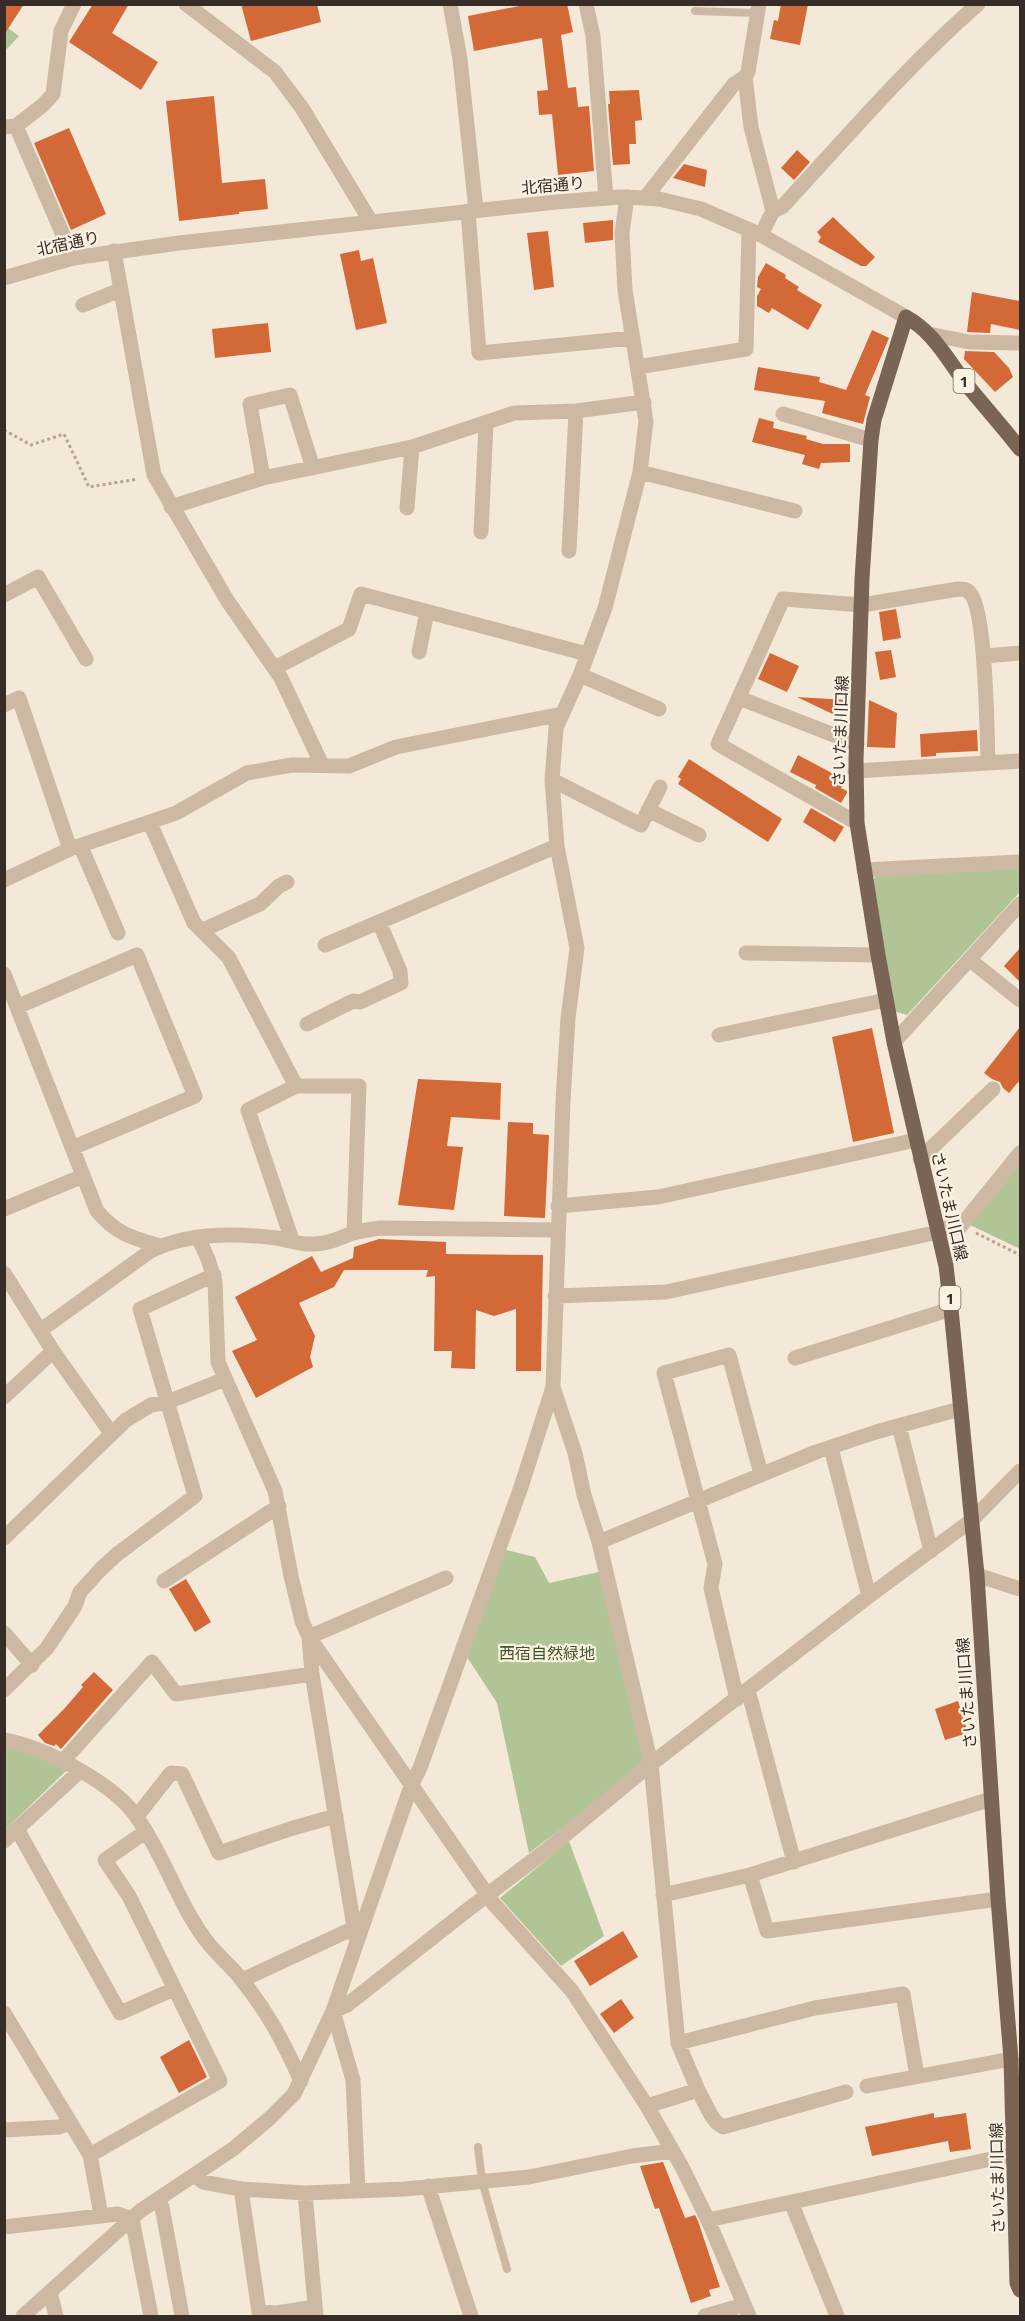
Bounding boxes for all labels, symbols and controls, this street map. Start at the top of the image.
street label: 北宿通り [520,171,586,199]
street label: 北宿通り [34,226,102,260]
road number: 1 [954,369,974,393]
street label: さいたま川口線 [827,675,853,787]
street label: さいたま川口線 [927,1149,973,1263]
road number: 1 [940,1286,960,1310]
street label: さいたま川口線 [951,1637,981,1749]
park label: 西宿自然緑地 [499,1642,595,1664]
street label: さいたま川口線 [985,2122,1009,2234]

